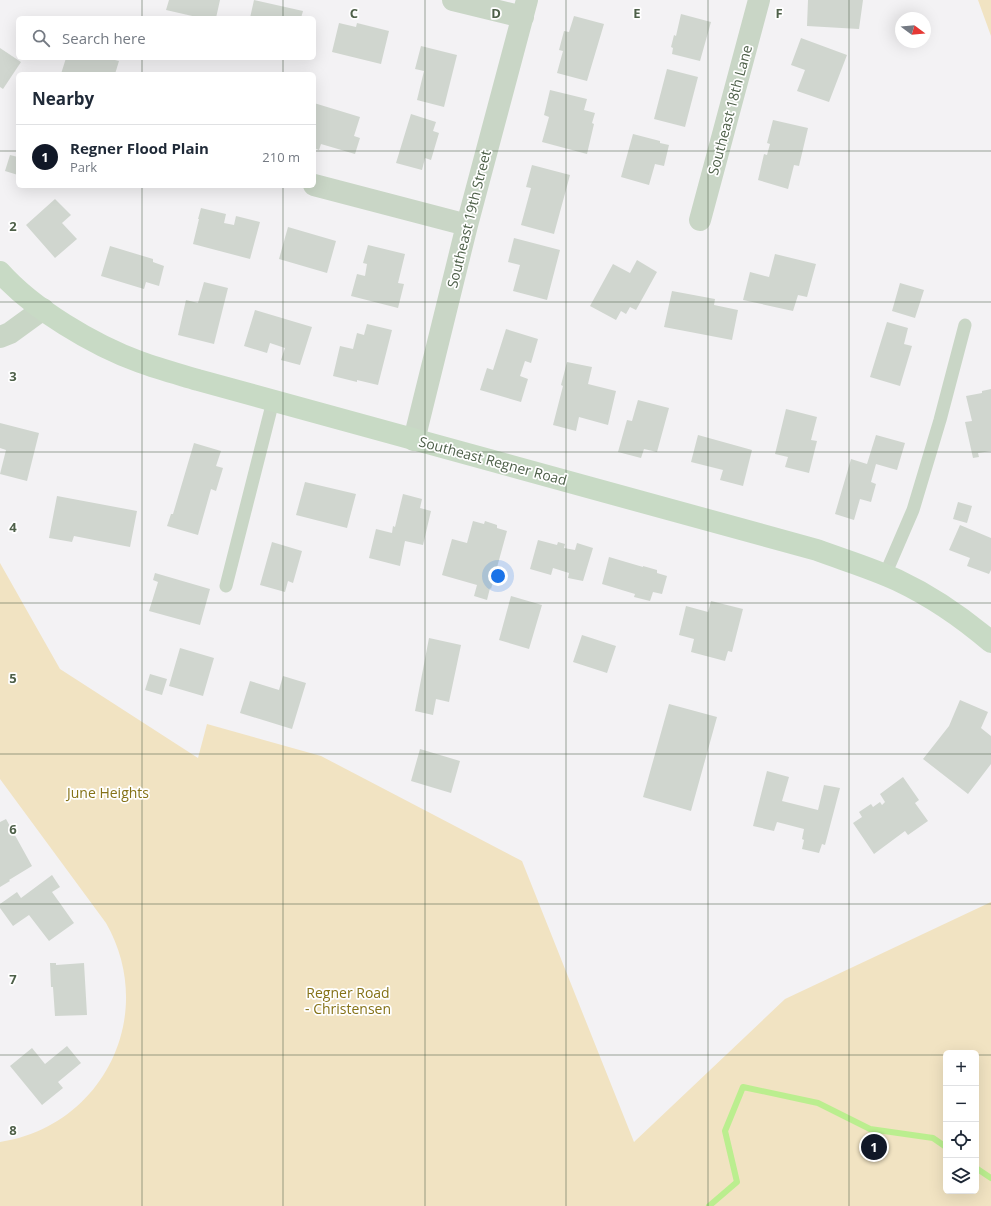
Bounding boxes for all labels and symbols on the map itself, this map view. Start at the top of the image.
text: C [350,4,358,22]
text: D [491,4,501,22]
text: E [633,4,641,22]
text: F [775,4,783,22]
north arrow [895,12,931,48]
street label: Southeast 18th Lane [703,43,756,177]
street label: Southeast 19th Street [442,148,495,290]
text: 2 [9,217,17,235]
text: 3 [9,367,17,385]
street label: Southeast Regner Road [417,432,569,489]
text: 4 [9,518,17,536]
your location [488,566,508,586]
text: 5 [9,669,17,687]
park label: June Heights [65,783,149,802]
text: 6 [9,820,17,838]
text: 7 [9,970,17,988]
park label: Regner Road - Christensen [305,983,391,1018]
text: 8 [9,1121,17,1139]
pin: 1 [861,1132,887,1162]

